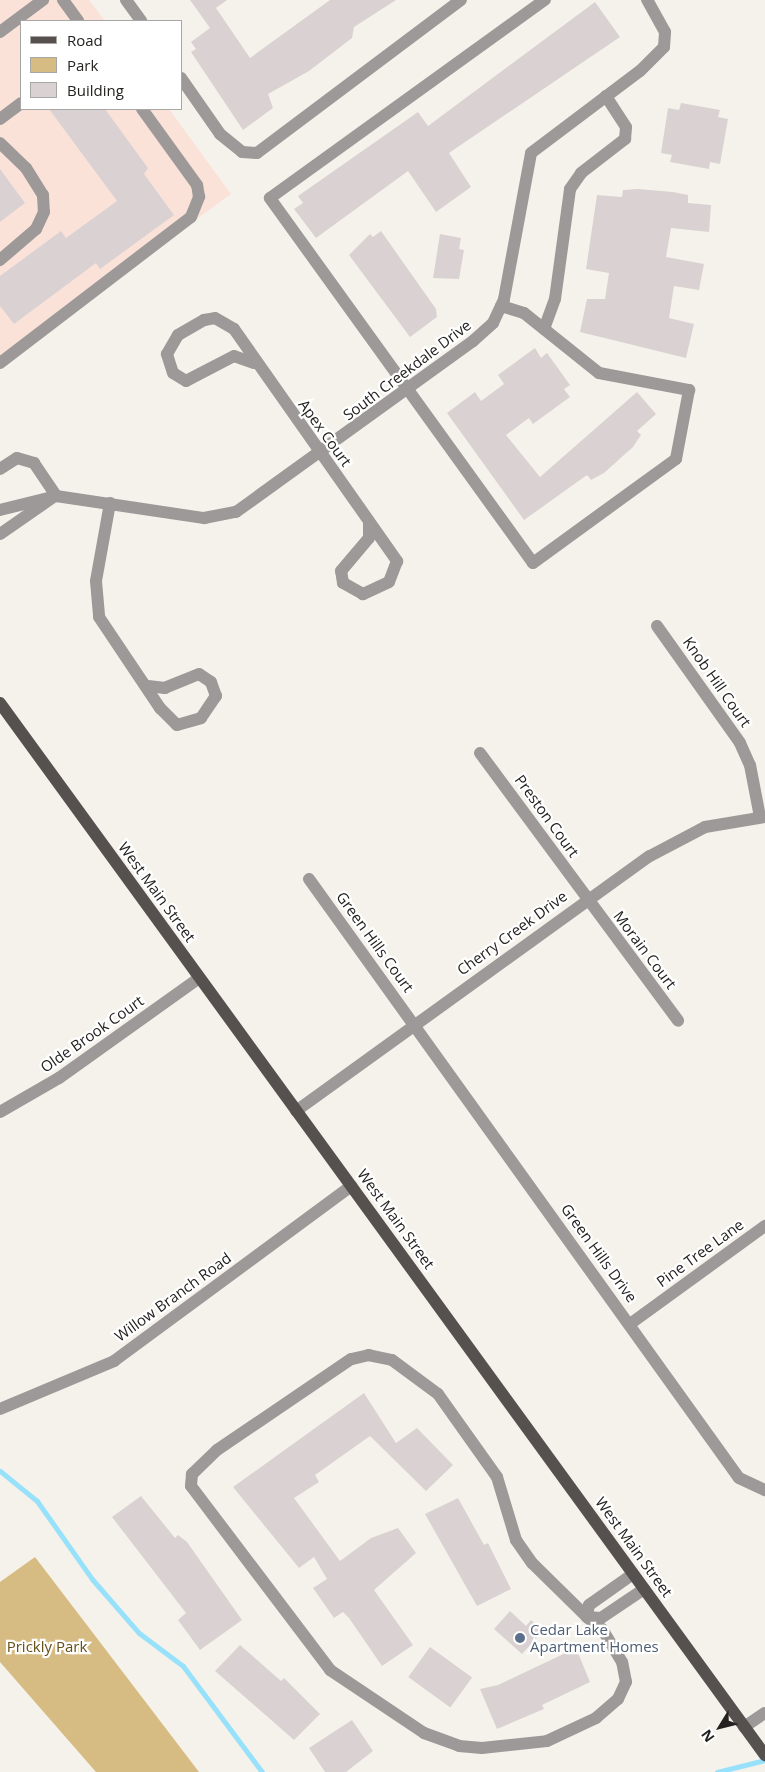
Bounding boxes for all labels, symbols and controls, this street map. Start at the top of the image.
legend [20,20,182,110]
text: Road [67,30,103,50]
text: Park [67,55,98,75]
text: Building [67,80,124,100]
street label: South Creekdale Drive [339,316,475,424]
street label: Apex Court [295,396,355,470]
street label: Knob Hill Court [679,633,755,731]
street label: Preston Court [511,771,583,861]
street label: West Main Street [115,838,199,946]
street label: Cherry Creek Drive [453,887,571,979]
street label: Green Hills Court [333,888,417,996]
street label: Morain Court [610,907,680,993]
street label: Olde Brook Court [37,992,147,1076]
street label: West Main Street [354,1165,438,1273]
street label: Green Hills Drive [557,1200,641,1306]
street label: Pine Tree Lane [653,1215,747,1291]
street label: Willow Branch Road [111,1249,235,1345]
street label: West Main Street [592,1493,676,1601]
place label: Cedar Lake Apartment Homes [530,1620,659,1655]
marker: Cedar Lake Apartment Homes [514,1632,526,1644]
park label: Prickly Park [7,1638,87,1656]
north arrow [695,1702,745,1752]
text: N [696,1726,718,1746]

